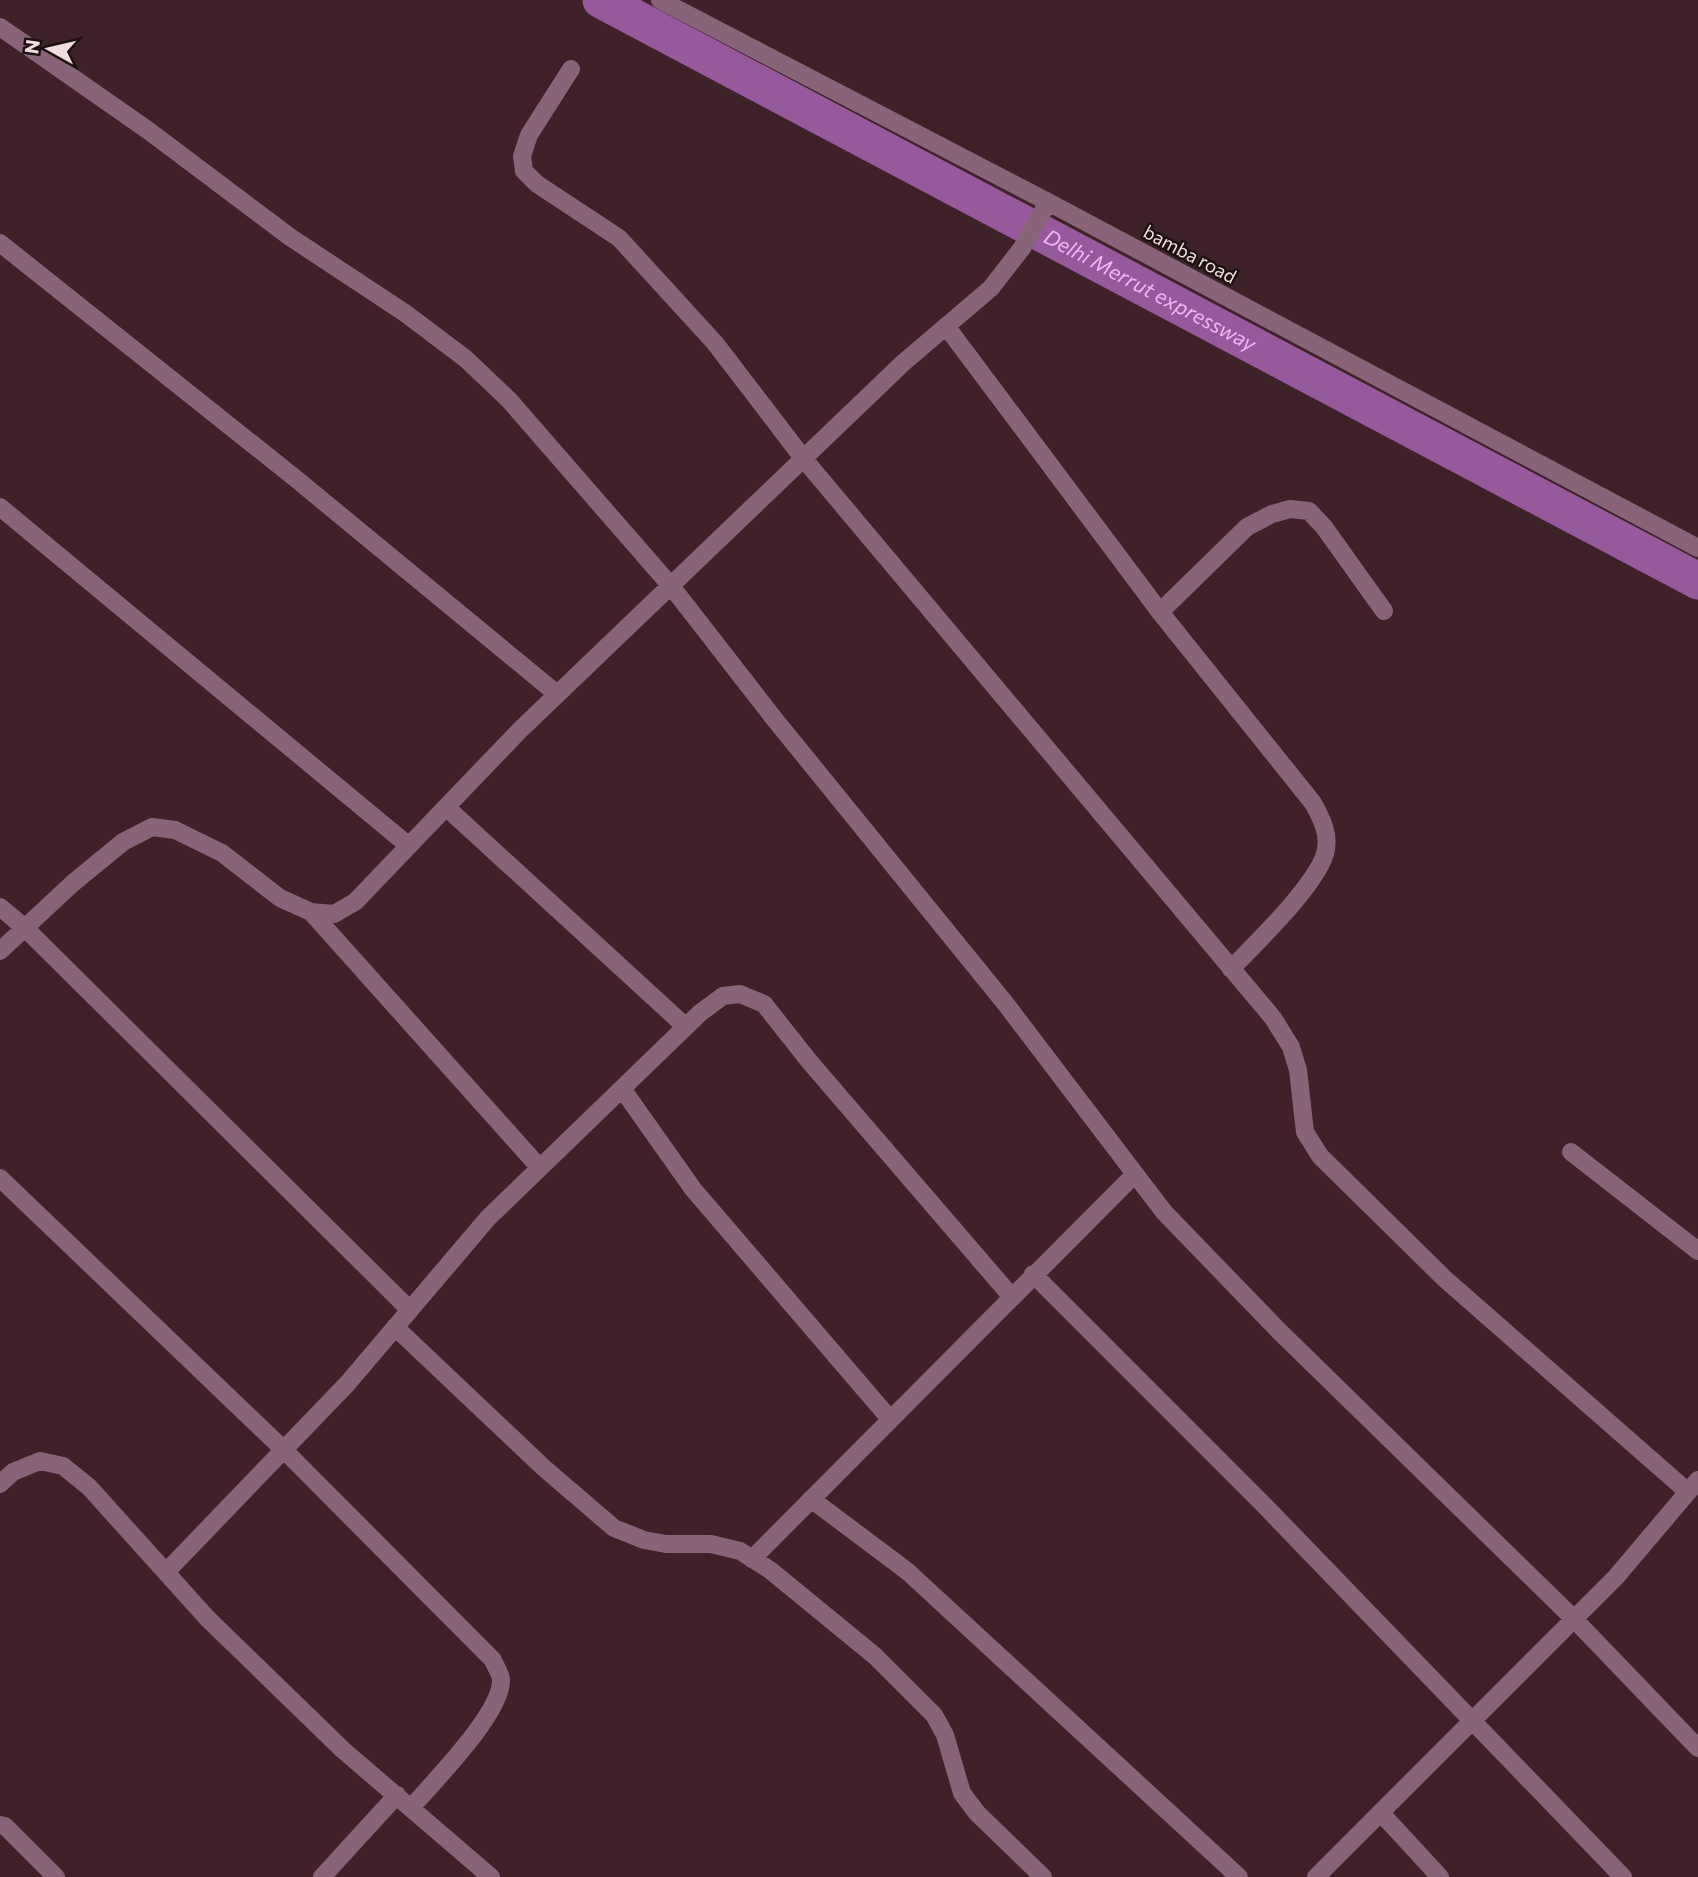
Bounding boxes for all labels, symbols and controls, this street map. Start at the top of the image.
north arrow [14,14,84,84]
text: N [19,38,44,55]
street label: bamba road [1140,219,1241,288]
water label: Delhi Merrut expressway [1040,223,1262,356]

